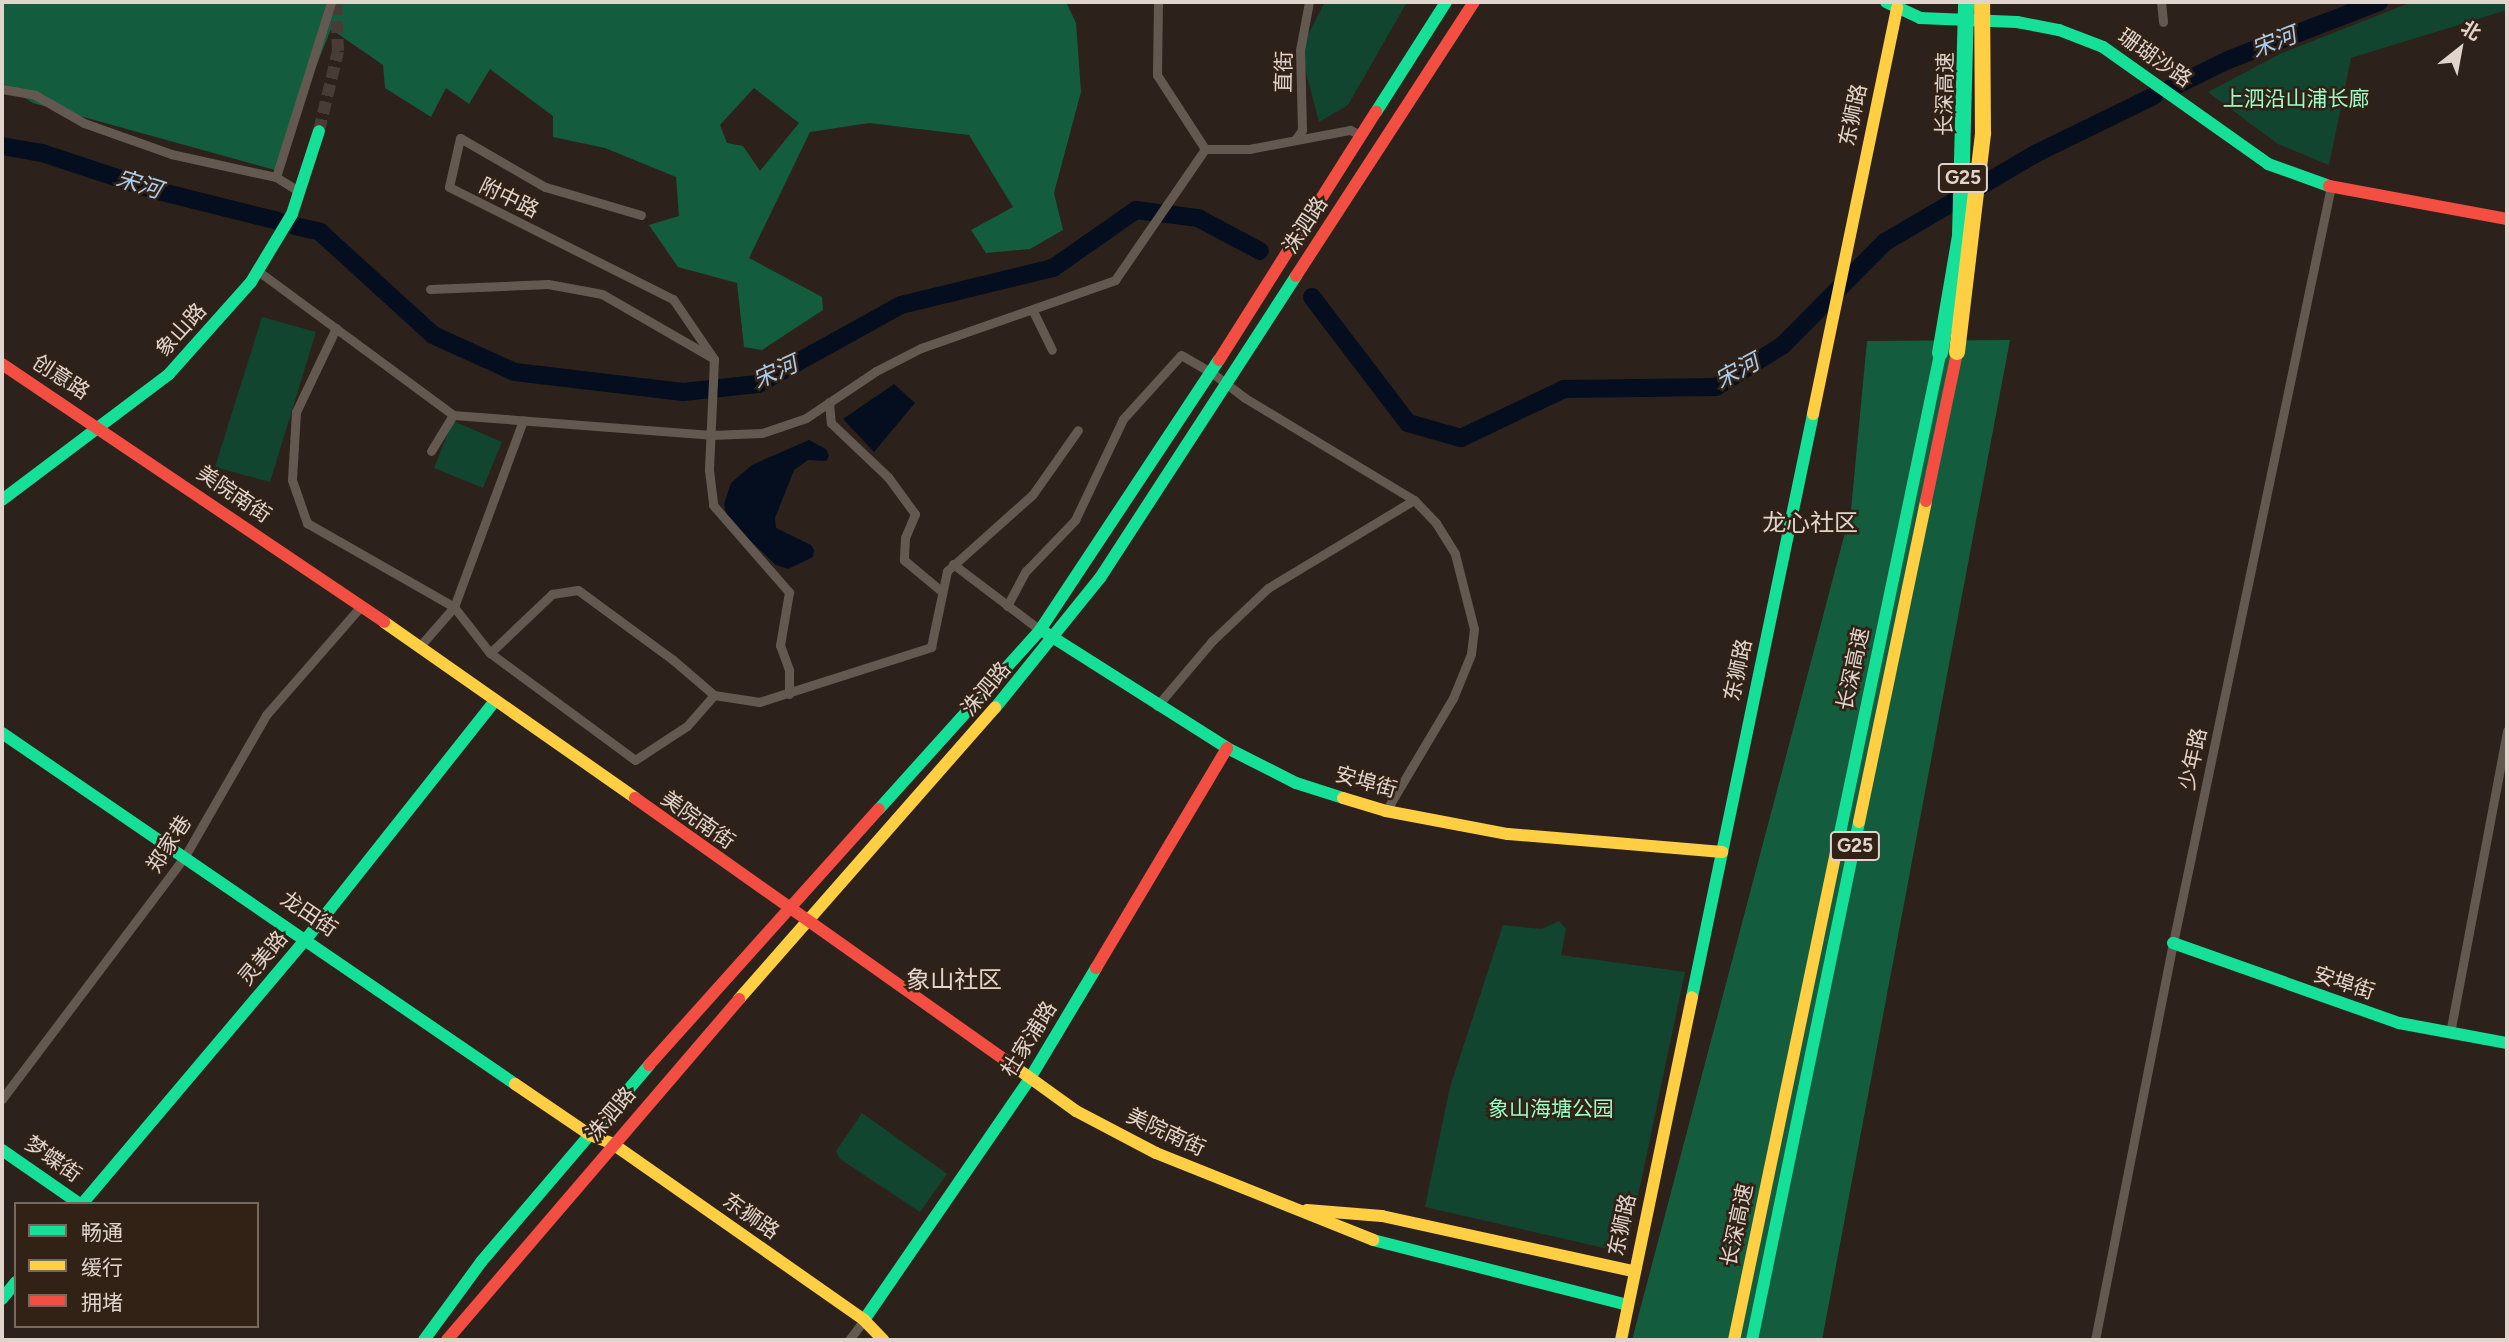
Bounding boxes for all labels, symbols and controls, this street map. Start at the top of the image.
north arrow [2425,14,2495,84]
text: 北 [2457,16,2485,45]
water label: 宋河 [2248,21,2300,63]
street label: 珊瑚沙路 [2113,24,2197,92]
street label: 直街 [1271,51,1297,93]
street label: 长深高速 [1932,52,1958,136]
street label: 东狮路 [1834,82,1872,148]
park label: 上泗沿山浦长廊 [2223,86,2369,112]
road number: G25 [1937,162,1989,194]
water label: 宋河 [113,164,165,204]
street label: 附中路 [475,173,543,223]
street label: 洙泗路 [1277,192,1333,258]
street label: 象山路 [151,298,211,362]
water label: 宋河 [1710,348,1764,394]
street label: 创意路 [28,349,94,405]
water label: 宋河 [748,350,802,394]
street label: 美院南街 [192,460,276,528]
district label: 龙心社区 [1762,509,1858,537]
street label: 长深高速 [1832,625,1874,713]
street label: 东狮路 [1719,637,1757,703]
street label: 洙泗路 [956,657,1016,721]
street label: 少年路 [2174,726,2212,792]
street label: 安埠街 [1332,761,1400,803]
street label: 美院南街 [656,786,740,854]
street label: 郑家巷 [141,811,197,877]
road number: G25 [1829,831,1881,862]
street label: 龙田街 [276,886,342,942]
street label: 灵美路 [233,926,293,990]
street label: 安埠街 [2310,961,2378,1005]
district label: 象山社区 [906,966,1002,994]
street label: 杜家浦路 [996,997,1062,1081]
street label: 洙泗路 [581,1082,641,1146]
park label: 象山海塘公园 [1488,1096,1614,1122]
street label: 美院南街 [1123,1103,1209,1161]
street label: 梦蝶街 [20,1131,86,1187]
street label: 长深高速 [1716,1181,1758,1269]
street label: 东狮路 [718,1188,784,1244]
street label: 东狮路 [1603,1192,1641,1258]
legend [14,1202,259,1328]
text: 畅通 [81,1220,123,1245]
text: 缓行 [81,1255,123,1280]
text: 拥堵 [81,1290,123,1315]

